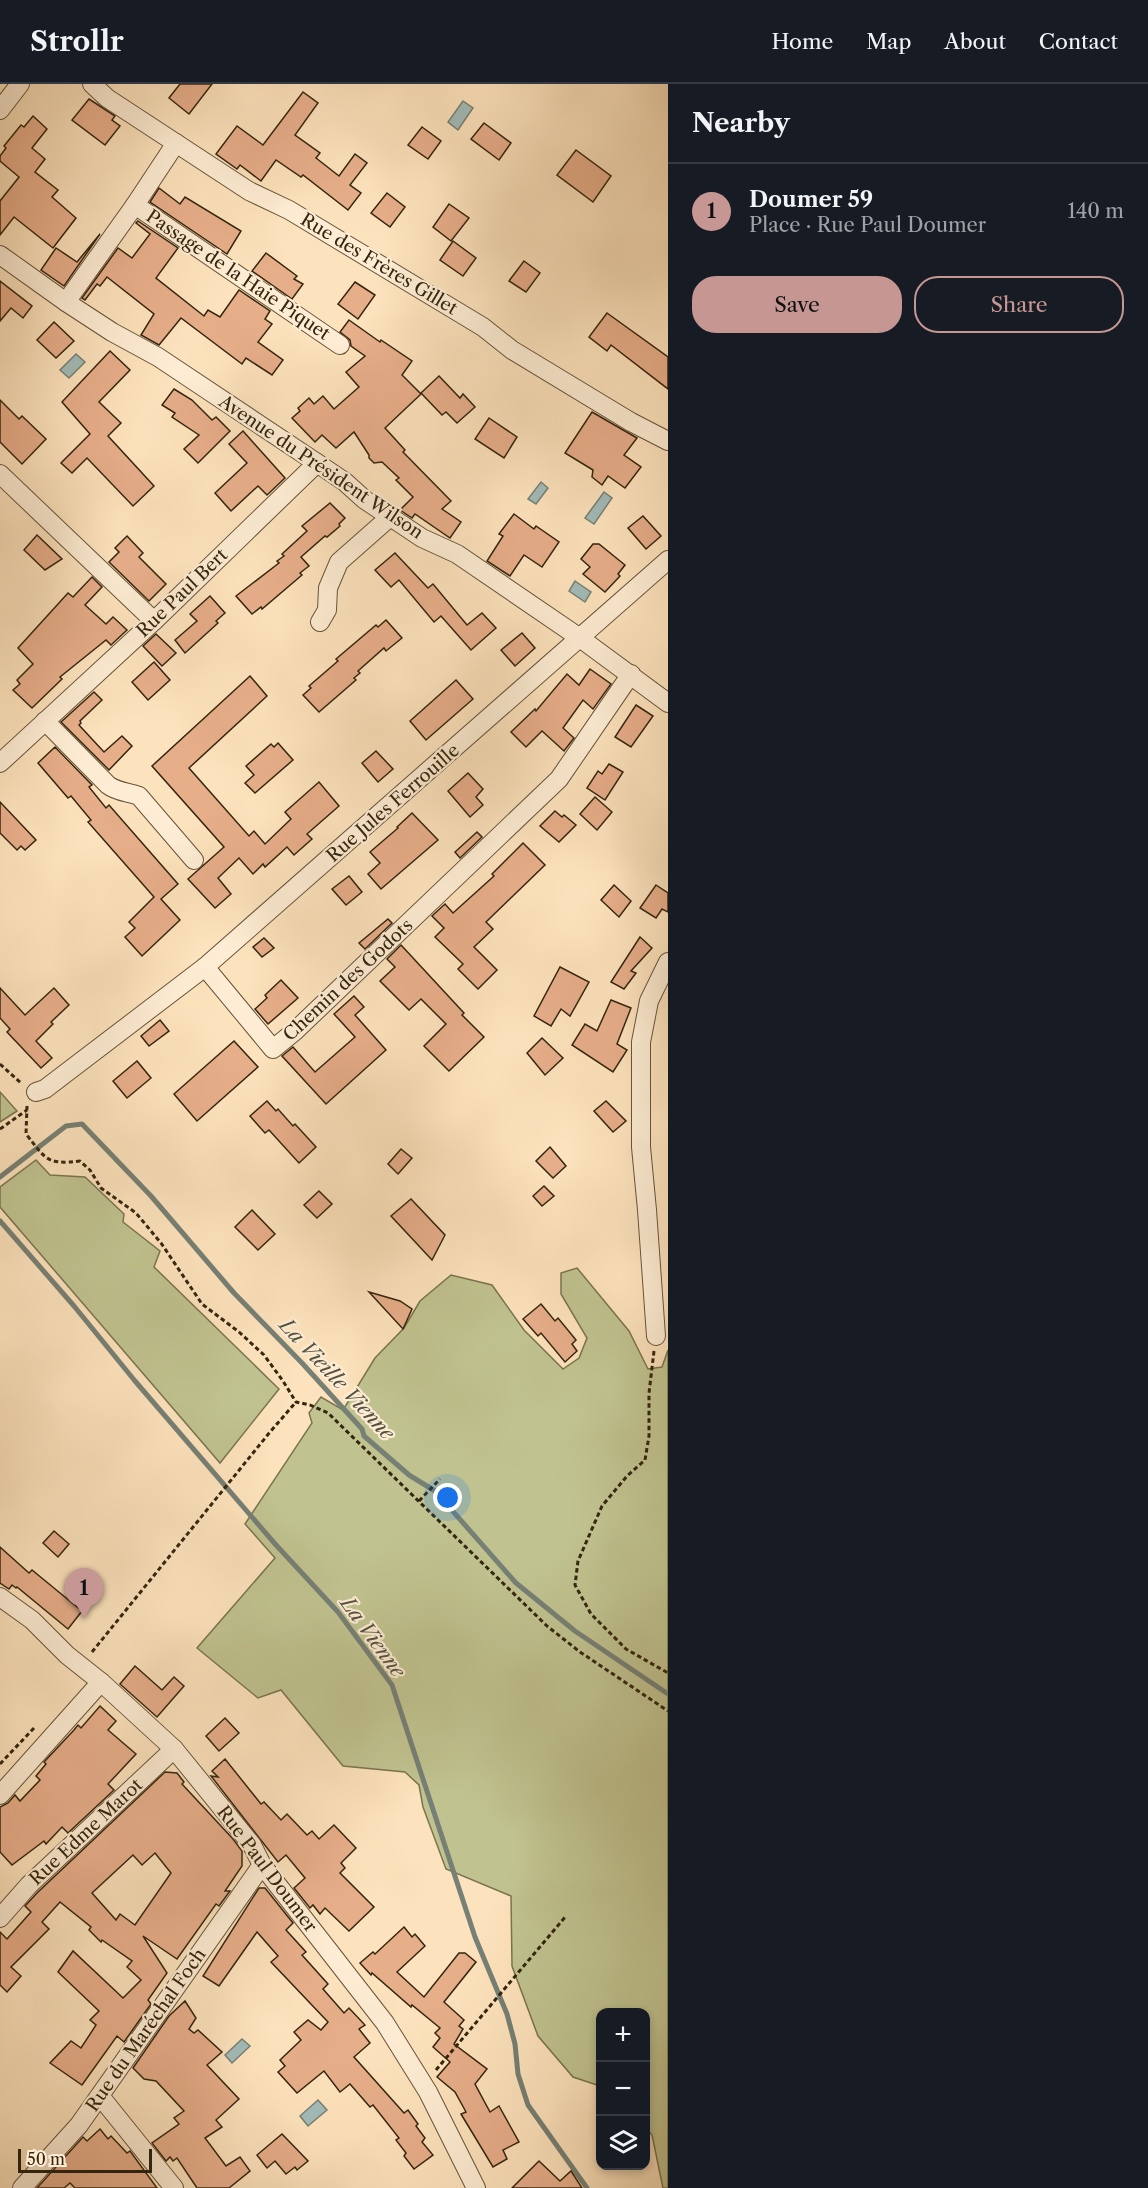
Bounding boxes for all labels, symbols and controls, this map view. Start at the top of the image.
text: Strollr [30,24,124,58]
text: Home [772,29,833,54]
text: Map [866,29,911,54]
text: About [944,29,1006,54]
text: Contact [1039,29,1118,54]
text: Nearby [692,107,790,139]
text: Doumer 59 [749,186,873,213]
text: 1 [707,199,716,223]
text: 140 m [1067,199,1124,223]
street label: Passage de la Haie Piquet [142,205,335,345]
street label: Rue des Frères Gillet [297,208,462,320]
text: Place · Rue Paul Doumer [749,213,986,237]
button: Save [692,276,902,333]
button: Share [914,276,1124,333]
street label: Avenue du Président Wilson [214,390,427,544]
street label: Rue Paul Bert [132,544,233,642]
street label: Rue Jules Ferrouille [322,739,464,867]
street label: Chemin des Godots [279,914,417,1046]
water label: La Vieille Vienne [273,1312,400,1446]
your location [433,1483,462,1512]
pin: 1 [64,1568,104,1618]
water label: La Vienne [335,1590,411,1683]
street label: Rue Edme Marot [25,1774,148,1890]
street label: Rue Paul Doumer [212,1801,322,1937]
street label: Rue du Maréchal Foch [81,1944,211,2116]
map controls [596,2008,650,2170]
button: + [596,2008,650,2062]
button: − [596,2062,650,2116]
button: layers [596,2116,650,2170]
scale bar [18,2146,152,2174]
text: 50 m [27,2149,65,2169]

